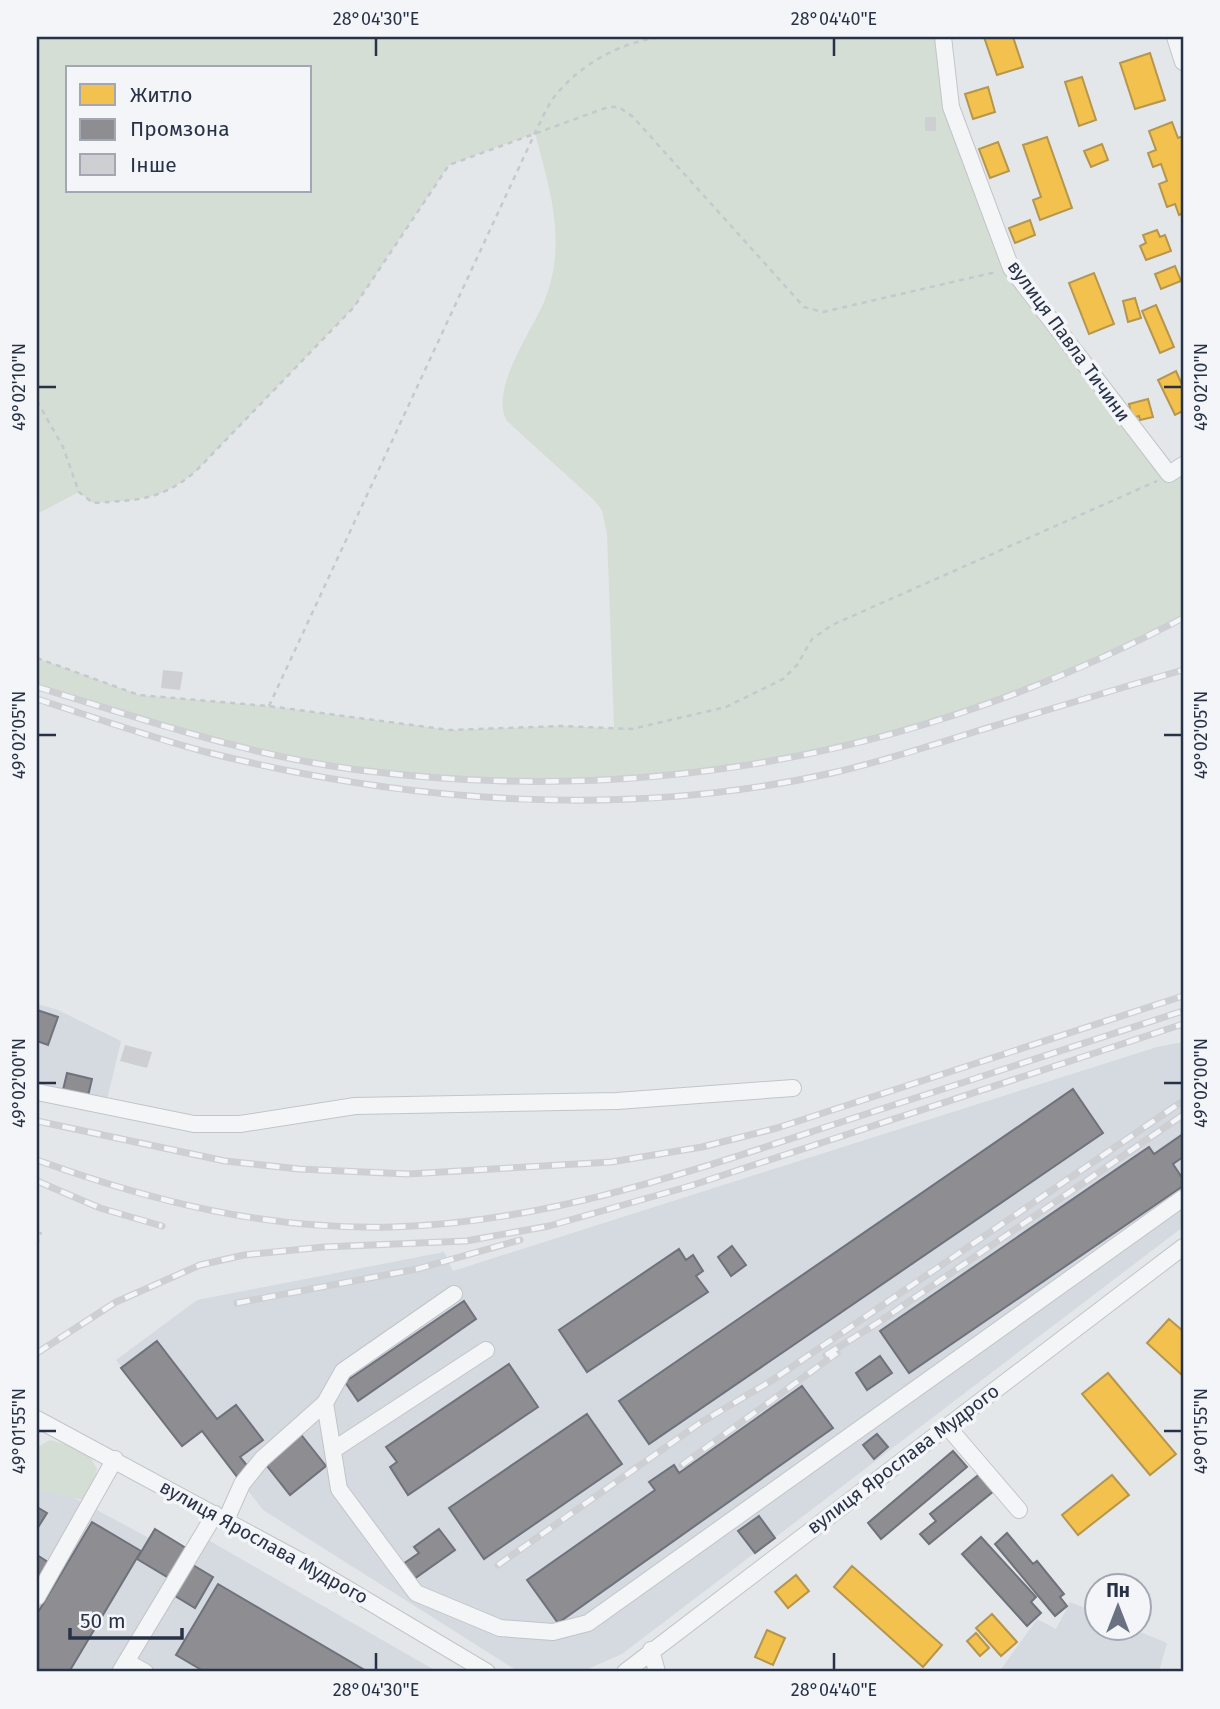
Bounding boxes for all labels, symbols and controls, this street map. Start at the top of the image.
text: 28°04'30"E [333,8,419,30]
text: 28°04'40"E [791,8,877,30]
legend [66,66,312,192]
text: Житло [130,82,193,108]
text: Промзона [130,116,230,142]
text: Інше [130,152,177,178]
street label: вулиця Павла Тичини [1003,256,1135,426]
text: 49°02'10"N [8,343,30,431]
text: 49°02'10"N [1190,343,1212,431]
text: 49°02'05"N [8,691,30,779]
text: 49°02'05"N [1190,691,1212,779]
text: 49°02'00"N [8,1038,30,1128]
text: 49°02'00"N [1190,1038,1212,1128]
street label: вулиця Ярослава Мудрого [802,1379,1004,1539]
text: 49°01'55"N [8,1388,30,1474]
text: 49°01'55"N [1190,1388,1212,1474]
street label: вулиця Ярослава Мудрого [156,1475,372,1609]
north arrow [1084,1572,1154,1642]
text: Пн [1106,1579,1130,1602]
scale bar [70,1597,182,1641]
text: 50 m [80,1608,126,1634]
text: 28°04'30"E [333,1679,419,1701]
text: 28°04'40"E [791,1679,877,1701]

